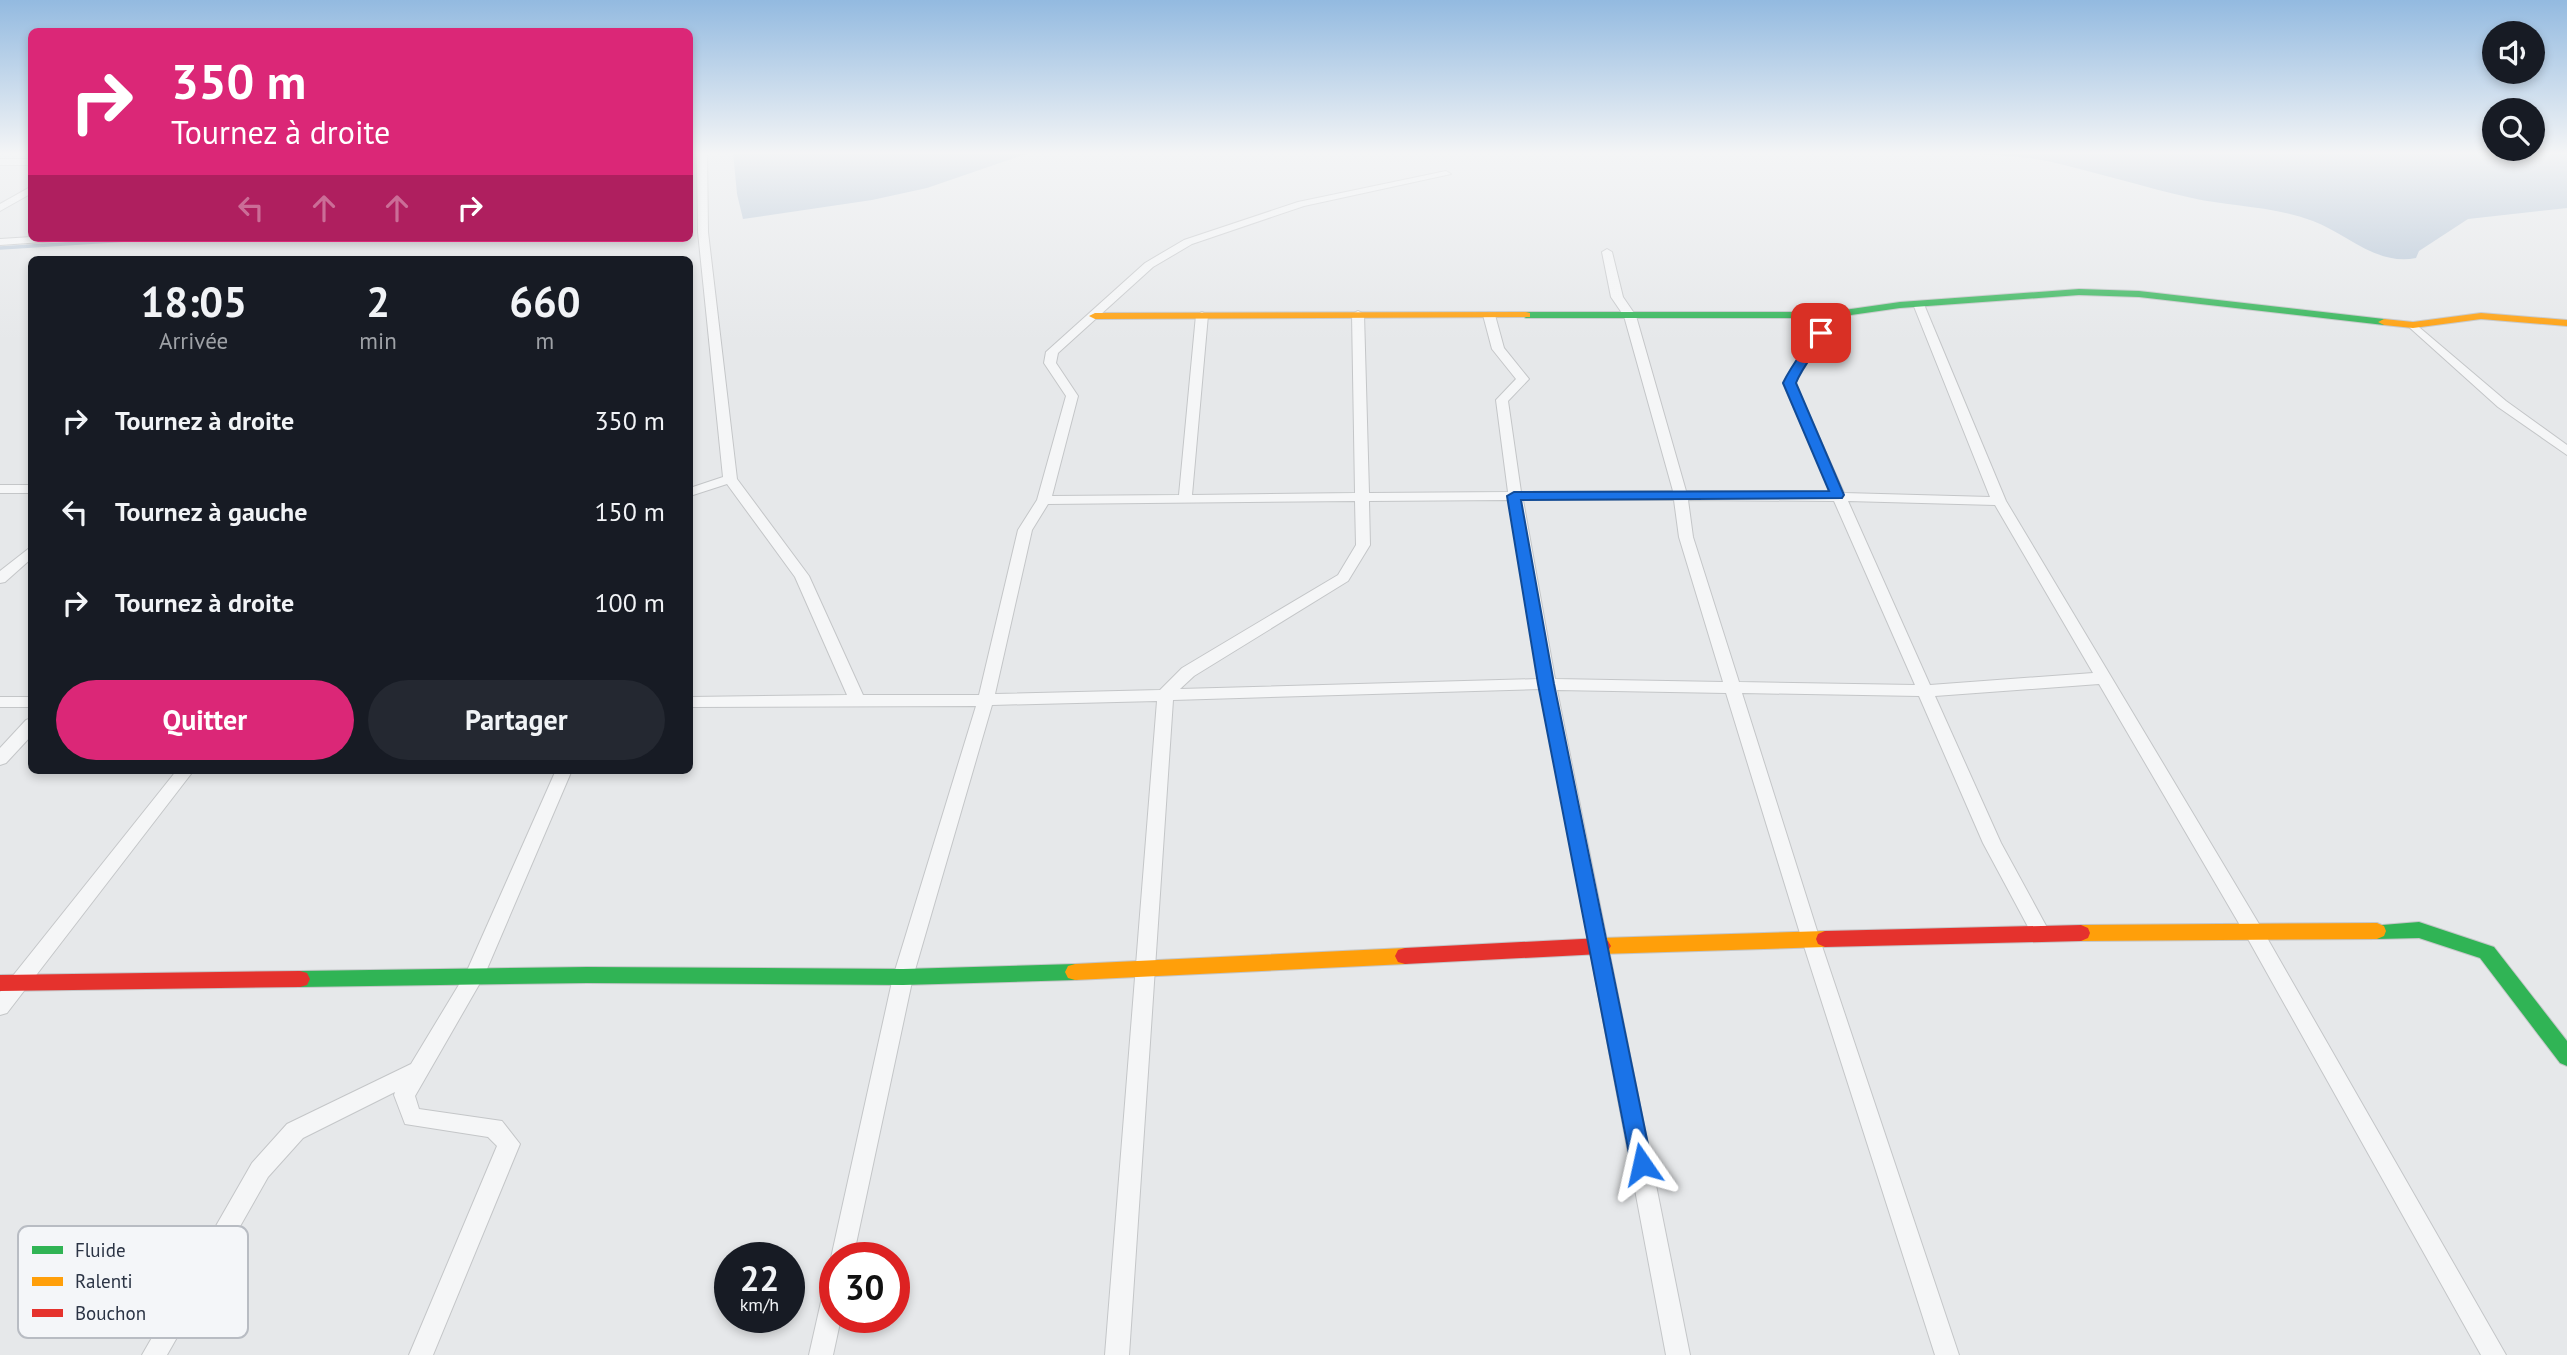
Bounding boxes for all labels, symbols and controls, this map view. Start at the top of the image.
map controls [2482,21,2545,161]
button: sound [2482,21,2545,84]
text: 350 m [171,49,306,113]
icon: right [56,56,147,147]
button: search [2482,98,2545,161]
text: Tournez à droite [171,111,390,153]
icon: left [232,189,270,227]
icon: ahead [305,189,343,227]
icon: ahead [378,189,416,227]
icon: right [451,189,489,227]
text: 18:05 [140,274,247,329]
text: 2 [366,274,390,329]
text: 660 [509,274,581,329]
pin [1791,303,1851,363]
icon: arrive [1802,314,1840,352]
text: Arrivée [159,326,228,355]
text: min [359,326,397,355]
text: m [536,326,554,355]
icon: right [56,402,94,440]
text: Tournez à droite [115,404,294,437]
text: 350 m [594,404,665,437]
icon: left [56,493,94,531]
text: Tournez à gauche [115,495,307,528]
text: 150 m [594,495,665,528]
icon: right [56,584,94,622]
text: Tournez à droite [115,586,294,619]
text: 100 m [594,586,665,619]
button: Quitter [56,680,354,760]
button: Partager [368,680,665,760]
position arrow [1605,1127,1679,1201]
legend [18,1226,248,1338]
text: Fluide [75,1238,126,1262]
speed limit sign: 30 [819,1242,910,1333]
text: 22 [740,1255,779,1301]
text: Ralenti [75,1269,133,1293]
text: km/h [740,1293,779,1316]
text: Bouchon [75,1301,146,1325]

